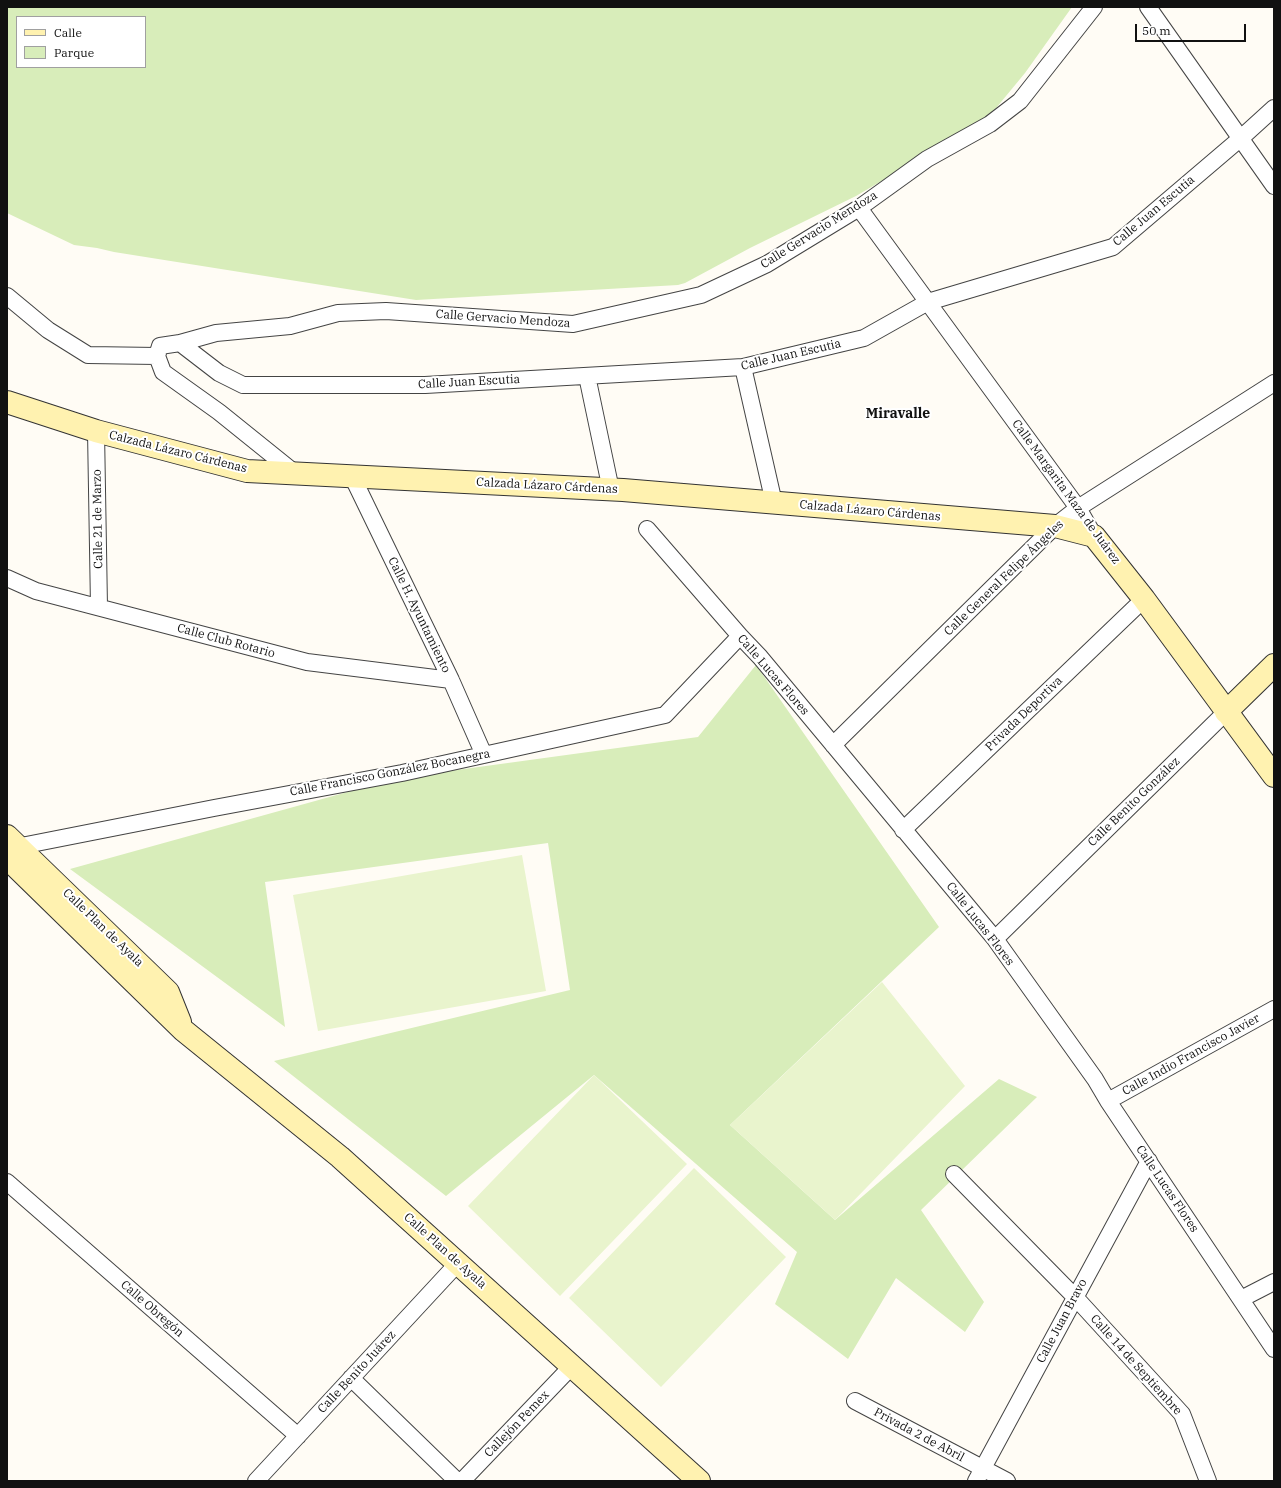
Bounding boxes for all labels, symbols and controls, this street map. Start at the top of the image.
legend [16,16,146,68]
scale bar [1137,16,1248,42]
text: 50 m [1142,23,1171,38]
text: Calle [54,25,82,40]
text: Parque [54,45,94,60]
street label: Calle Juan Escutia [1110,173,1198,249]
street label: Calle Gervacio Mendoza [758,188,880,272]
street label: Calle Gervacio Mendoza [435,307,571,331]
street label: Calle Juan Escutia [740,336,842,374]
street label: Calle Juan Escutia [418,372,520,392]
district label: Miravalle [866,406,930,422]
street label: Calle Margarita Maza de Juárez [1009,417,1123,567]
street label: Calzada Lázaro Cárdenas [108,428,248,476]
street label: Calle 21 de Marzo [90,469,106,569]
street label: Calzada Lázaro Cárdenas [476,475,618,497]
street label: Calzada Lázaro Cárdenas [799,498,941,524]
street label: Calle General Felipe Ángeles [941,517,1067,639]
street label: Calle H. Ayuntamiento [385,555,453,675]
street label: Calle Club Rotario [175,621,277,661]
street label: Calle Lucas Flores [734,632,812,718]
street label: Privada Deportiva [983,674,1065,754]
street label: Calle Francisco González Bocanegra [289,747,491,799]
street label: Calle Benito González [1085,754,1183,850]
street label: Calle Lucas Flores [943,879,1017,969]
street label: Calle Plan de Ayala [60,886,146,970]
street label: Calle Indio Francisco Javier [1120,1011,1262,1099]
street label: Calle Lucas Flores [1133,1143,1201,1235]
street label: Calle Plan de Ayala [401,1210,489,1292]
street label: Calle Juan Bravo [1034,1276,1090,1366]
street label: Calle Obregón [117,1278,187,1340]
street label: Calle 14 de Septiembre [1087,1312,1185,1418]
street label: Calle Benito Juárez [315,1328,399,1416]
street label: Callejón Pemex [482,1388,552,1460]
street label: Privada 2 de Abril [871,1405,967,1465]

